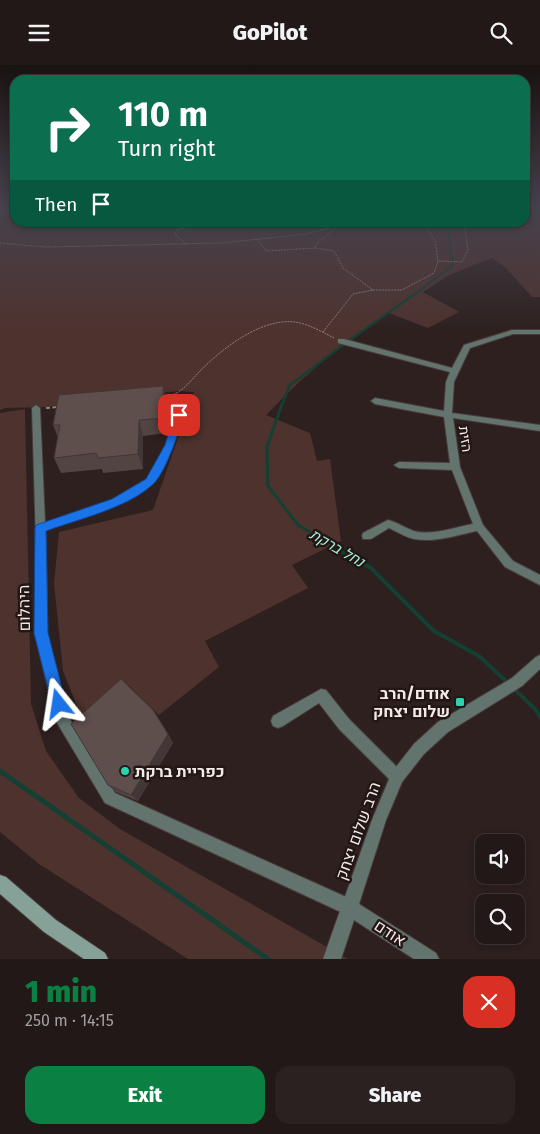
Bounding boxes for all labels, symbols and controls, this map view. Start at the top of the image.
icon: menu [25,19,53,47]
text: GoPilot [233,19,307,46]
icon: search [487,19,515,47]
text: 110 m [118,93,208,135]
icon: right [35,95,100,160]
text: Turn right [118,135,215,162]
icon: arrive [87,190,115,218]
text: Then [35,193,77,216]
pin [158,394,200,436]
icon: arrive [165,401,193,429]
street label: הזית [455,425,475,453]
water label: נחל ברקת [306,525,369,572]
street label: היהלום [14,584,34,632]
position arrow [32,677,84,729]
place label: אודם/הרב שלום יצחק [373,684,450,721]
marker: אודם/הרב שלום יצחק [454,696,466,708]
place label: כפריית ברקת [135,762,225,781]
marker: כפריית ברקת [119,765,131,777]
street label: הרב שלום יצחק [331,779,385,883]
map controls [475,834,525,944]
button: sound [475,834,525,884]
button: search [475,894,525,944]
street label: אודם [371,916,409,950]
text: 1 min [25,974,97,1010]
button: close [463,976,515,1028]
text: 250 m · 14:15 [25,1011,114,1030]
button: Exit [25,1066,265,1124]
button: Share [275,1066,515,1124]

